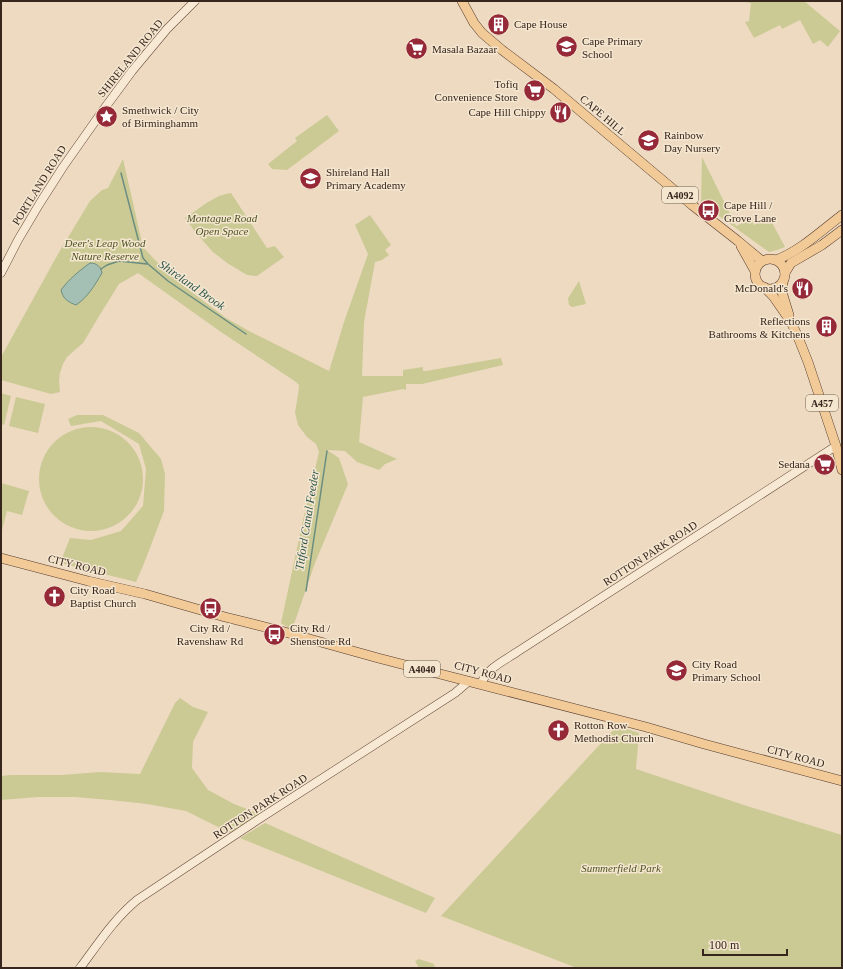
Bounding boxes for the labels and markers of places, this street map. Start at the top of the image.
building icon: Cape House [485,11,511,37]
place label: Cape House [514,18,568,30]
school or university icon: Cape Primary School [554,34,580,60]
place label: Cape Primary School [582,35,643,60]
supermarket icon: Masala Bazaar [404,36,430,62]
place label: Masala Bazaar [432,43,497,55]
supermarket icon: Tofiq Convenience Store [521,77,547,103]
place label: Tofiq Convenience Store [435,78,518,103]
restaurant icon: Cape Hill Chippy [548,99,574,125]
place icon: Smethwick / City of Birminghamm [93,103,119,129]
place label: Smethwick / City of Birminghamm [122,104,200,129]
place label: Cape Hill Chippy [468,106,546,118]
school or university icon: Rainbow Day Nursery [636,128,662,154]
place label: Rainbow Day Nursery [664,129,721,154]
school or university icon: Shireland Hall Primary Academy [298,165,324,191]
place label: Shireland Hall Primary Academy [326,166,406,191]
bus stop icon: Cape Hill / Grove Lane [696,198,722,224]
place label: Cape Hill / Grove Lane [724,199,776,224]
restaurant icon: McDonald's [790,275,816,301]
place label: McDonald's [735,282,788,294]
building icon: Reflections Bathrooms & Kitchens [813,314,839,340]
place label: Reflections Bathrooms & Kitchens [709,315,810,340]
supermarket icon: Sedana [812,451,838,477]
place label: Sedana [778,458,810,470]
church icon: City Road Baptist Church [42,583,68,609]
place label: City Road Baptist Church [70,584,137,609]
bus stop icon: City Rd / Ravenshaw Rd [197,595,223,621]
bus stop icon: City Rd / Shenstone Rd [261,621,287,647]
place label: City Rd / Ravenshaw Rd [177,622,244,647]
place label: City Rd / Shenstone Rd [290,622,351,647]
school or university icon: City Road Primary School [663,657,689,683]
place label: City Road Primary School [692,658,761,683]
church icon: Rotton Row Methodist Church [546,718,572,744]
place label: Rotton Row Methodist Church [574,719,654,744]

